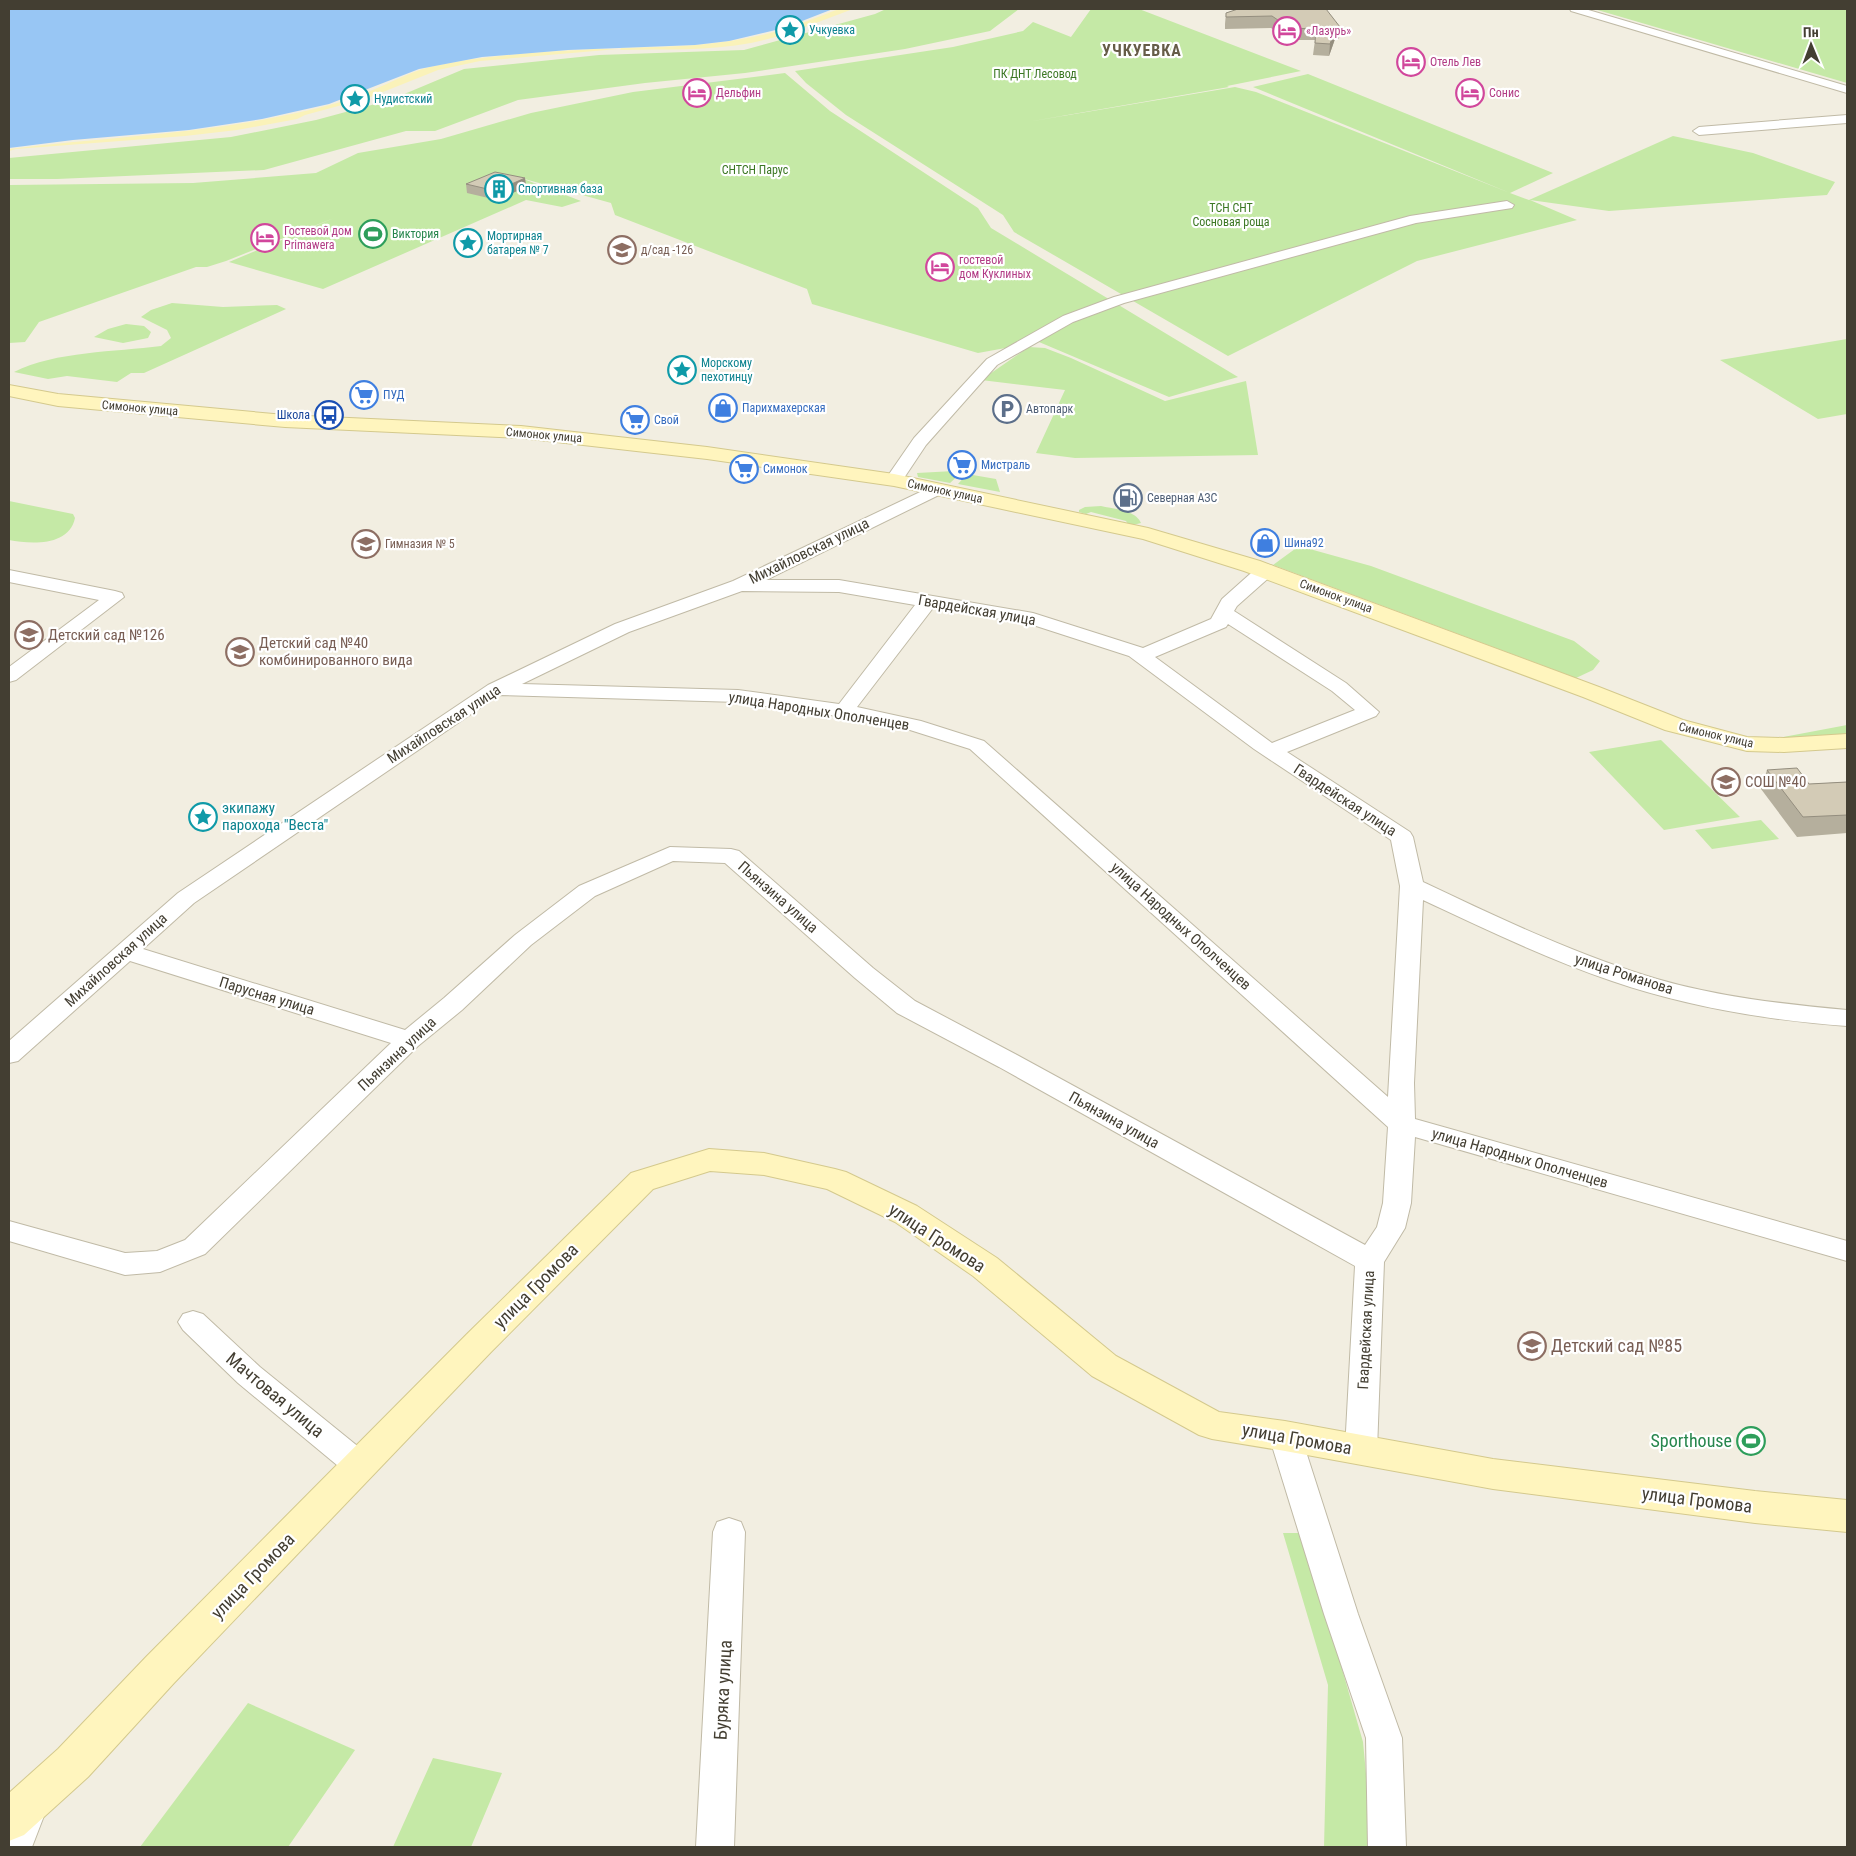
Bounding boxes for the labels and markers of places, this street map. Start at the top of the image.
place icon: Учкуевка [775,15,805,45]
hotel icon: «Лазурь» [1272,16,1302,46]
place label: Учкуевка [809,23,855,37]
place label: «Лазурь» [1306,24,1351,38]
hotel icon: Отель Лев [1396,47,1426,77]
place label: Отель Лев [1430,55,1481,69]
hotel icon: Дельфин [682,78,712,108]
hotel icon: Сонис [1455,78,1485,108]
place icon: Нудистский [340,84,370,114]
place label: Дельфин [716,86,761,100]
place label: Сонис [1489,86,1520,100]
place label: Нудистский [374,92,432,106]
building icon: Спортивная база [484,174,514,204]
place label: Спортивная база [518,182,603,196]
sports icon: Виктория [358,219,388,249]
hotel icon: Гостевой дом Primawera [250,223,280,253]
place label: Гостевой дом Primawera [284,224,352,252]
place label: Виктория [392,227,439,241]
place icon: Мортирная батарея № 7 [453,228,483,258]
place label: Мортирная батарея № 7 [487,229,549,257]
school or university icon: д/сад -126 [607,235,637,265]
place label: д/сад -126 [641,243,693,257]
hotel icon: гостевой дом Куклиных [925,252,955,282]
place label: гостевой дом Куклиных [959,253,1031,281]
place icon: Морскому пехотинцу [667,355,697,385]
place label: Морскому пехотинцу [701,356,752,384]
supermarket icon: ПУД [349,380,379,410]
place label: ПУД [383,388,405,402]
shop icon: Парихмахерская [708,393,738,423]
parking icon: Автопарк [992,394,1022,424]
bus stop icon: Школа [314,400,344,430]
place label: Парихмахерская [742,401,826,415]
place label: Автопарк [1026,402,1074,416]
supermarket icon: Свой [620,405,650,435]
place label: Школа [277,408,310,422]
place label: Свой [654,413,679,427]
supermarket icon: Мистраль [947,450,977,480]
supermarket icon: Симонок [729,454,759,484]
place label: Мистраль [981,458,1031,472]
place label: Симонок [763,462,808,476]
fuel station icon: Северная АЗС [1113,483,1143,513]
place label: Северная АЗС [1147,491,1218,505]
shop icon: Шина92 [1250,528,1280,558]
school or university icon: Гимназия № 5 [351,529,381,559]
place label: Шина92 [1284,536,1324,550]
place label: Гимназия № 5 [385,537,455,551]
school or university icon: Детский сад №126 [14,620,44,650]
place label: Детский сад №126 [48,626,165,644]
place label: Детский сад №40 комбинированного вида [259,634,413,669]
school or university icon: Детский сад №40 комбинированного вида [225,637,255,667]
school or university icon: СОШ №40 [1711,767,1741,797]
place label: СОШ №40 [1745,773,1806,791]
place label: экипажу парохода "Веста" [222,799,329,834]
place icon: экипажу парохода "Веста" [188,802,218,832]
school or university icon: Детский сад №85 [1517,1331,1547,1361]
place label: Детский сад №85 [1551,1335,1682,1356]
sports icon: Sporthouse [1736,1426,1766,1456]
place label: Sporthouse [1650,1430,1732,1451]

